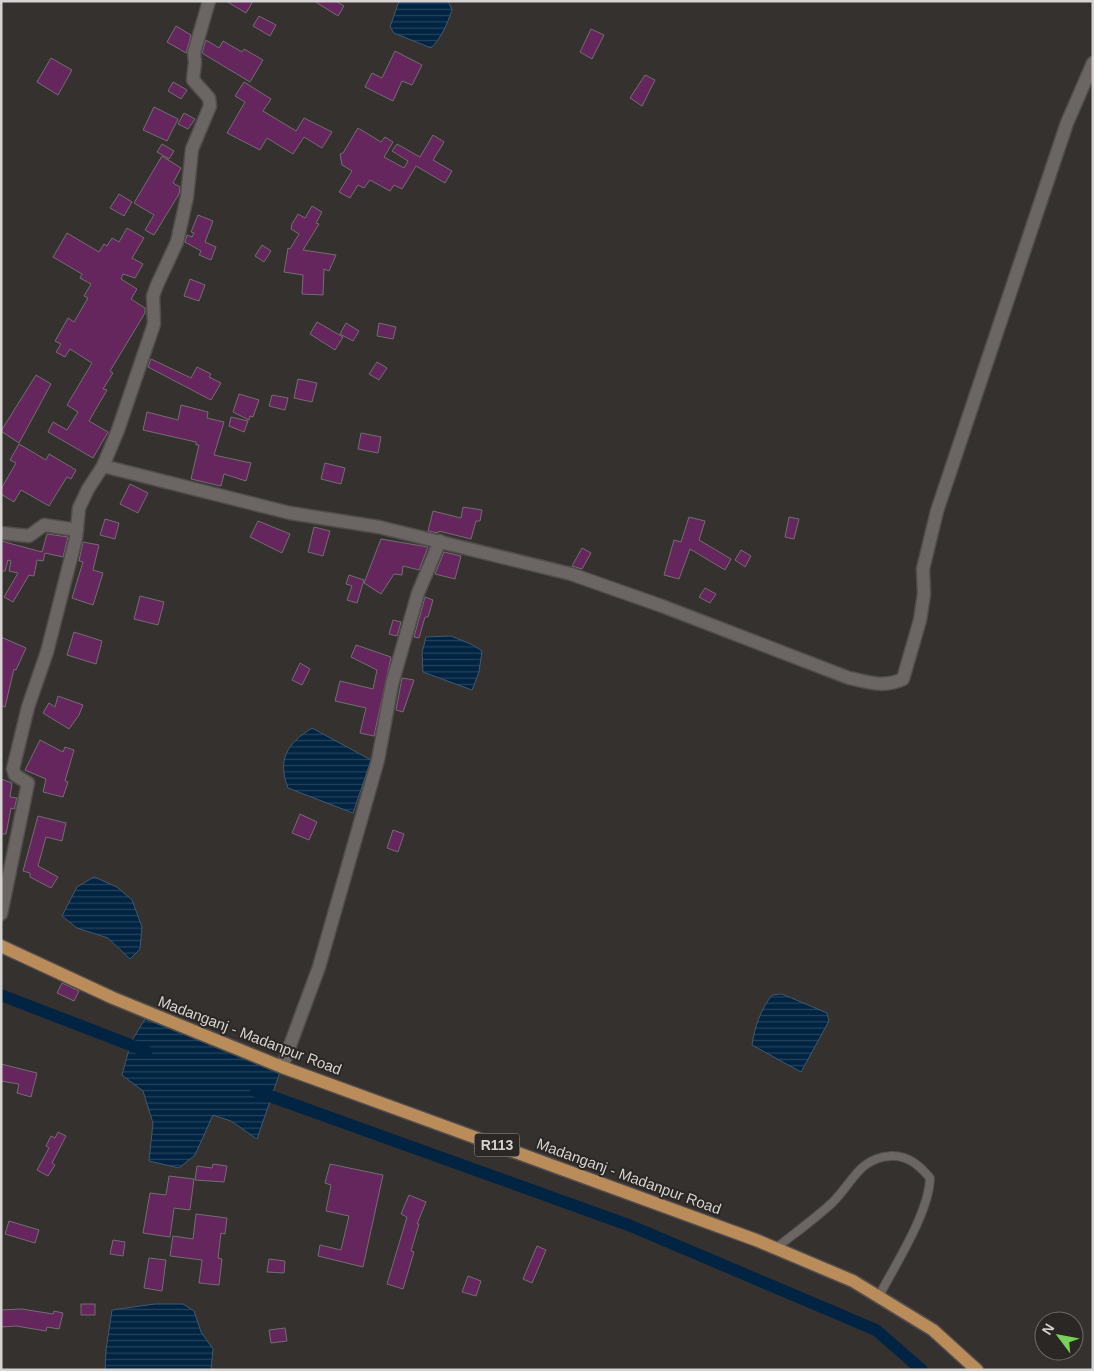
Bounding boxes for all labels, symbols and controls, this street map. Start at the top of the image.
street label: Madanganj - Madanpur Road [156,992,344,1078]
road number: R113 [474,1134,520,1156]
street label: Madanganj - Madanpur Road [534,1135,724,1217]
north arrow [1034,1311,1084,1361]
text: N [1039,1321,1057,1338]

